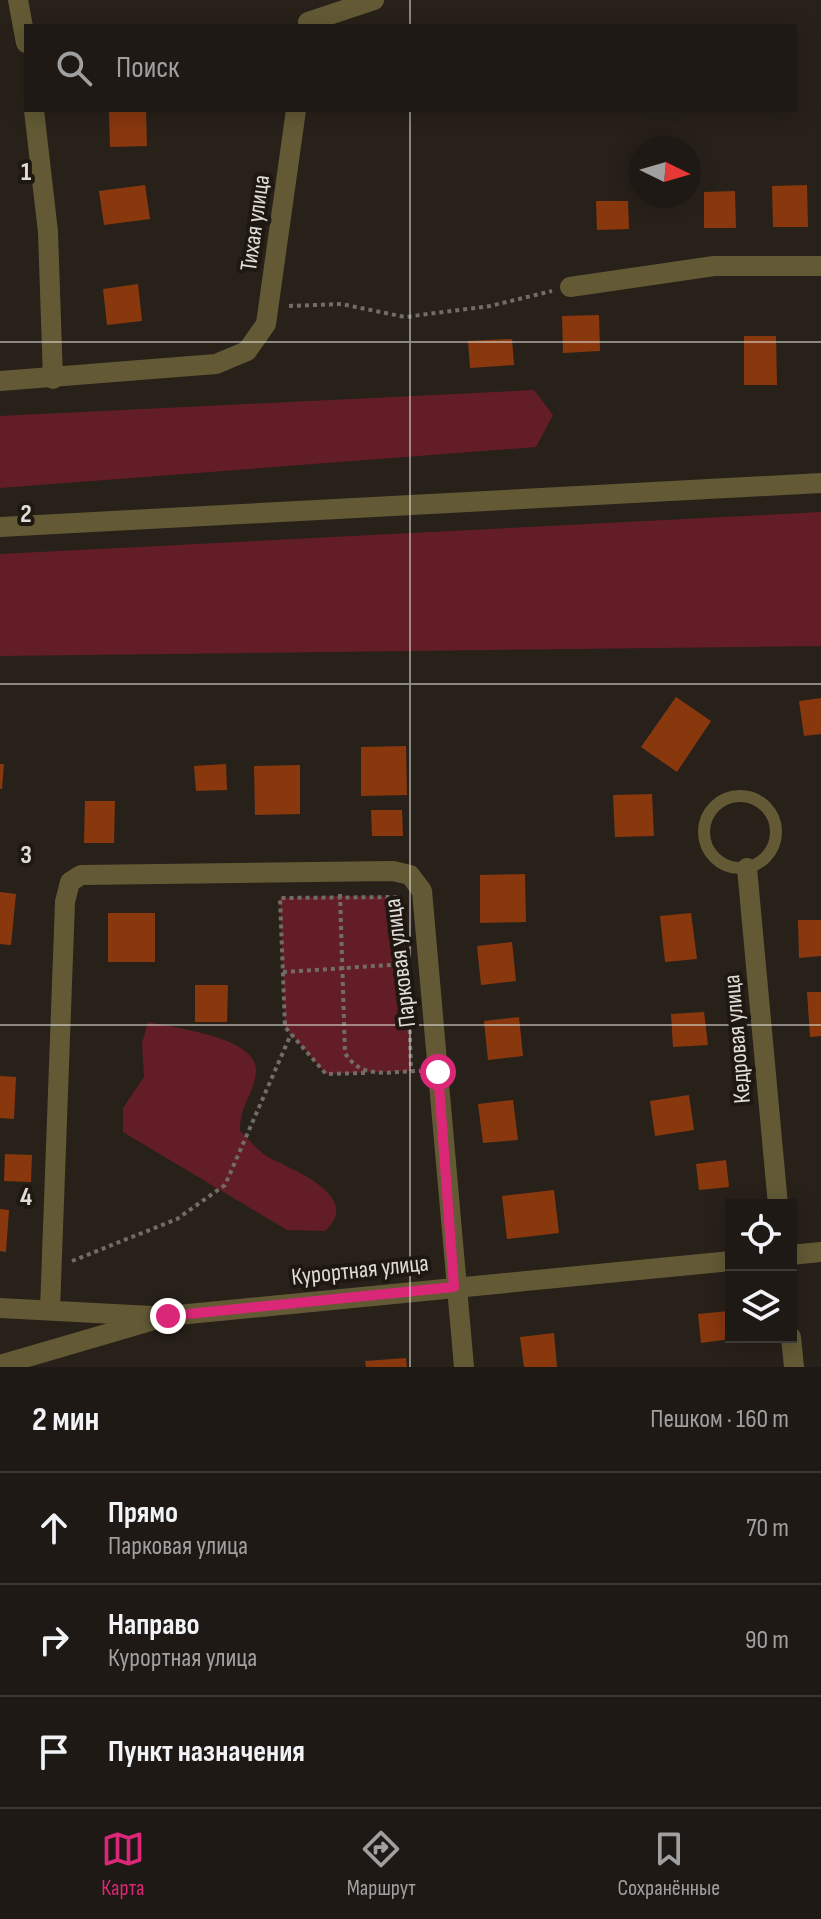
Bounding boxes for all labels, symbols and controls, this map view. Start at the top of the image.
search box [24,24,797,112]
icon: search [52,46,96,90]
text: Поиск [116,50,179,86]
north arrow [629,136,701,208]
text: 1 [21,157,31,188]
street label: Тихая улица [234,173,276,273]
text: 2 [20,499,32,530]
text: 3 [20,840,32,871]
street label: Парковая улица [378,897,422,1029]
street label: Кедровая улица [717,973,757,1105]
route start [420,1054,456,1090]
text: 4 [20,1182,32,1213]
map controls [725,1199,797,1343]
button: locate [725,1199,797,1271]
street label: Курортная улица [290,1248,430,1292]
button: layers [725,1271,797,1343]
route end [150,1298,186,1334]
text: 2 мин [32,1399,99,1440]
text: Пешком · 160 m [650,1404,789,1435]
text: Прямо [108,1495,178,1531]
icon: ahead [32,1506,76,1550]
text: 70 m [746,1513,789,1544]
text: Парковая улица [108,1531,248,1562]
text: Направо [108,1607,200,1643]
icon: right [32,1618,76,1662]
text: 90 m [745,1625,789,1656]
text: Курортная улица [108,1643,257,1674]
icon: arrive [32,1730,76,1774]
text: Пункт назначения [108,1734,305,1770]
tab: Карта [101,1827,145,1902]
tab: Маршрут [347,1827,416,1902]
tab: Сохранённые [617,1827,720,1902]

